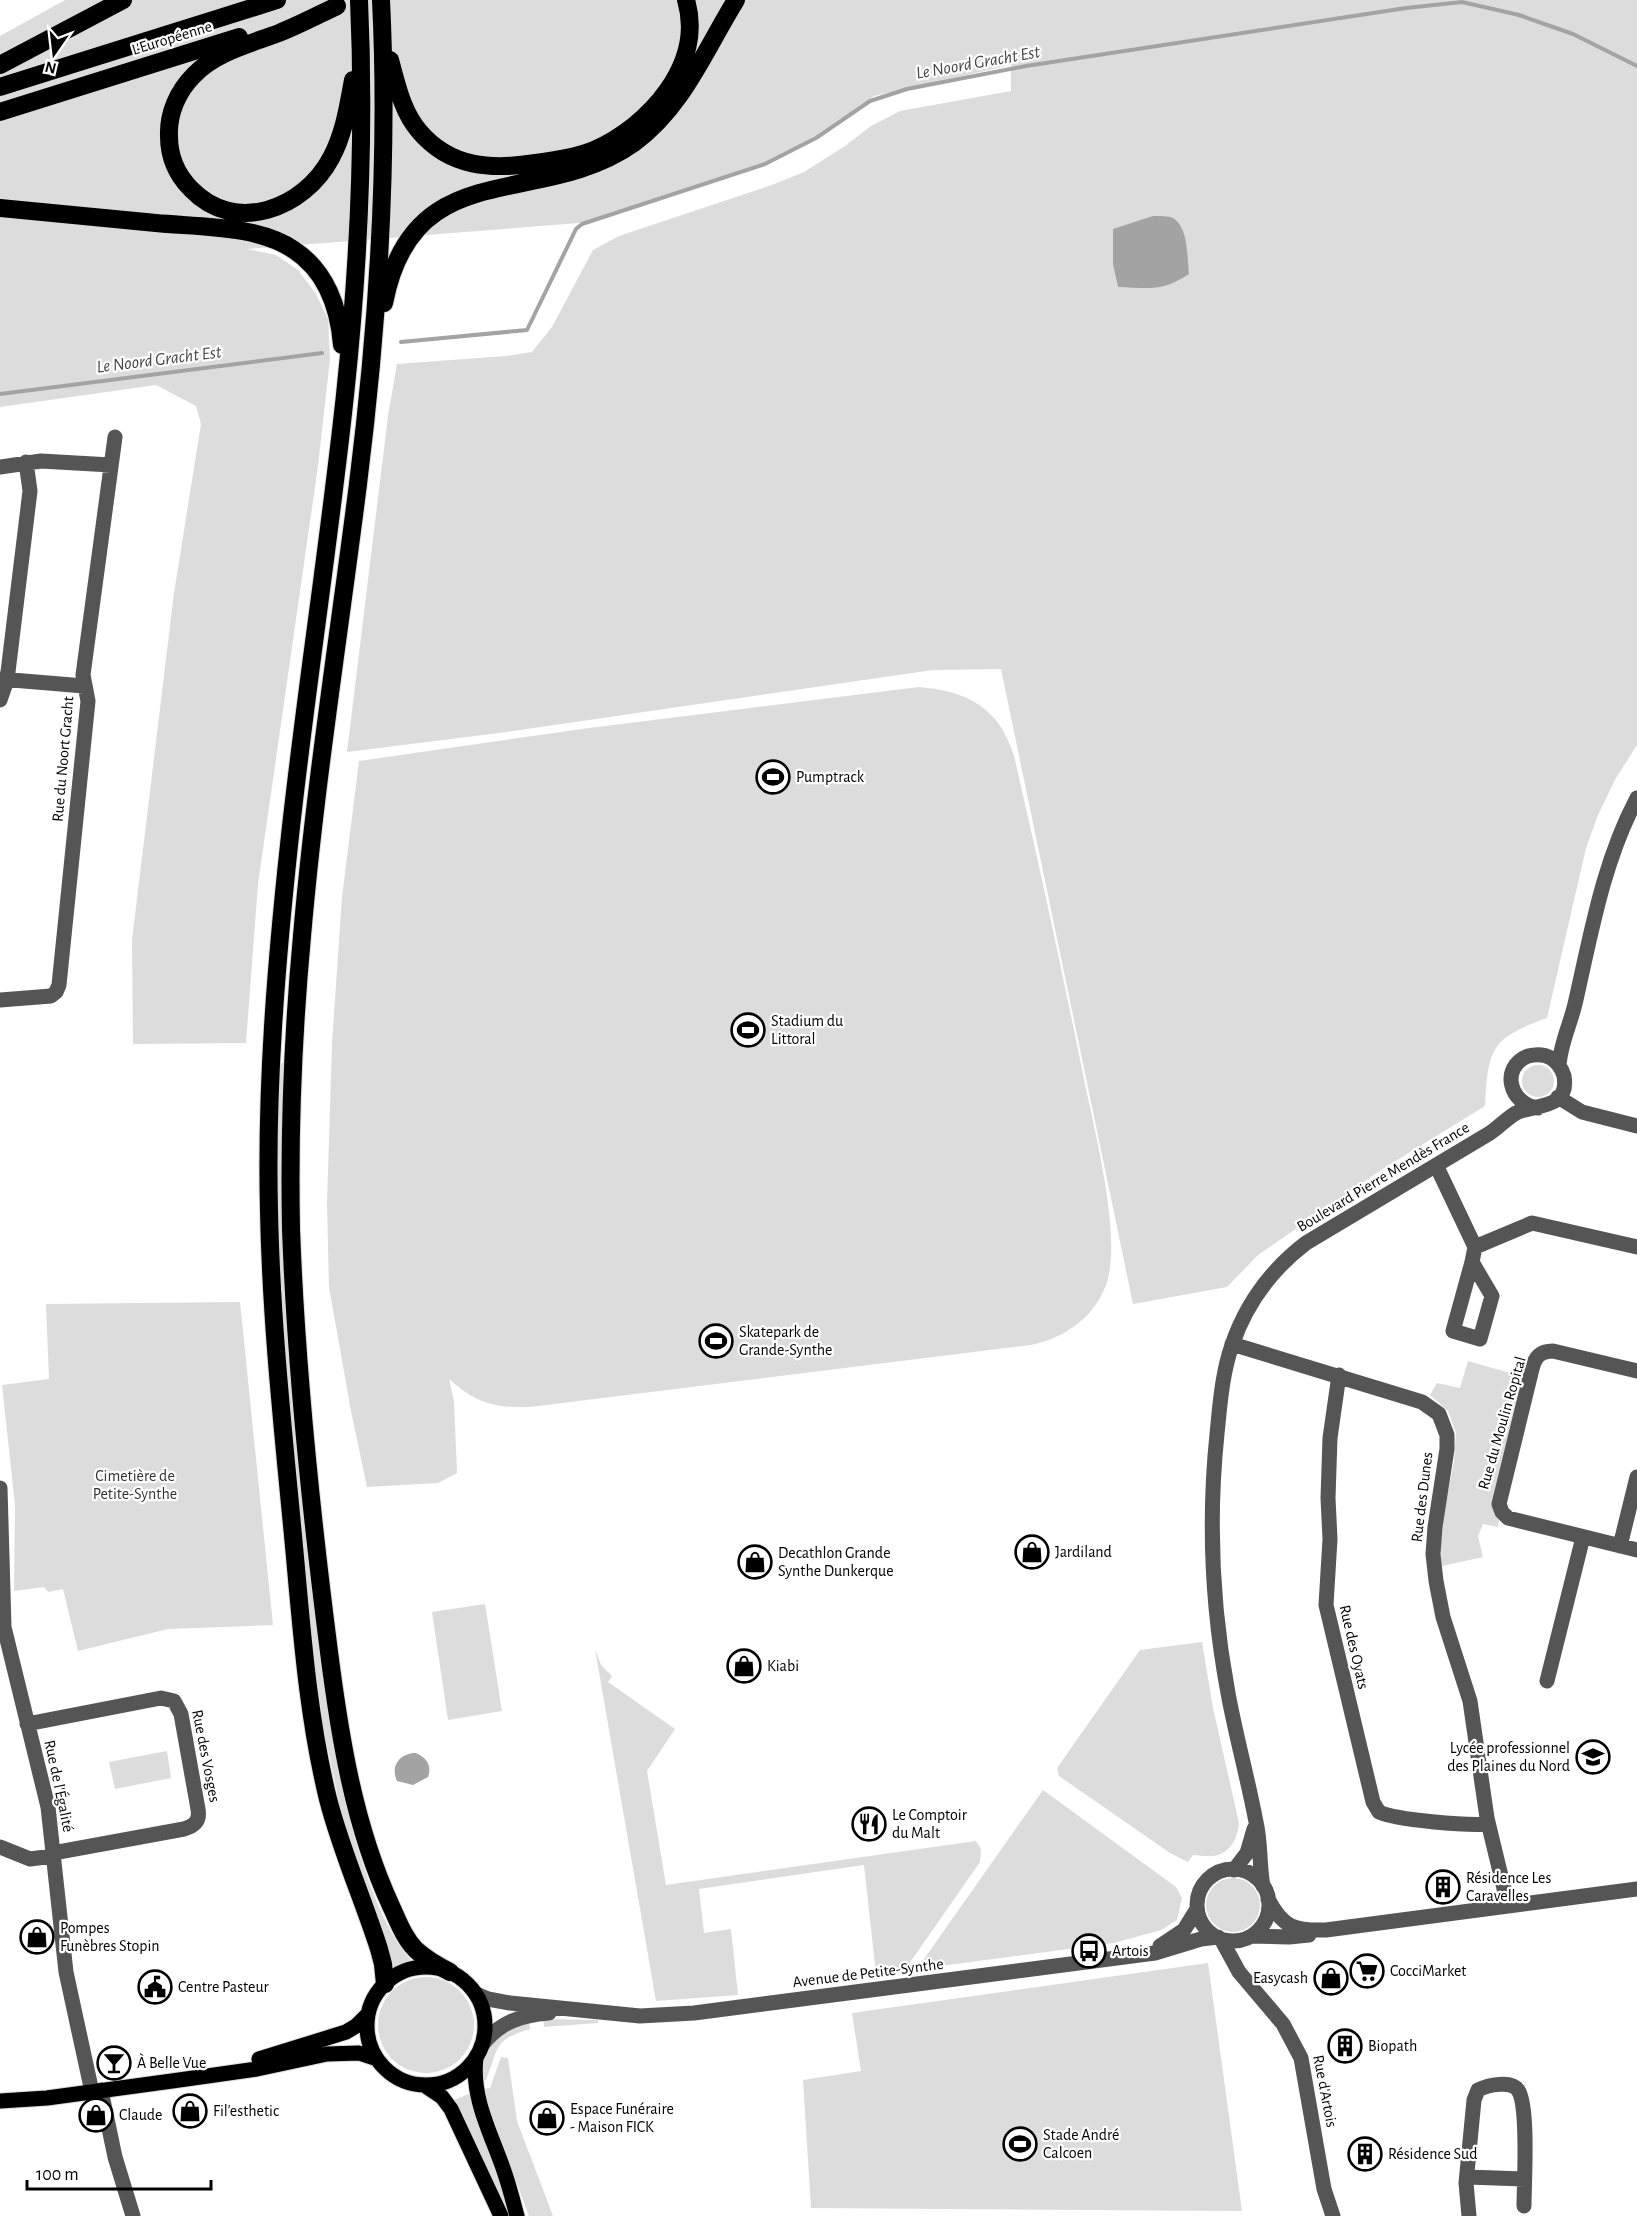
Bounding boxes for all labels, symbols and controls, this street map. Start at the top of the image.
street label: L'Européenne [130,18,214,58]
north arrow [24,24,84,84]
water label: Le Noord Gracht Est [914,43,1042,83]
text: N [43,58,58,77]
water label: Le Noord Gracht Est [95,343,223,377]
street label: Rue du Noort Gracht [50,695,76,823]
sports icon: Pumptrack [755,759,791,795]
place label: Pumptrack [796,769,865,785]
sports icon: Stadium du Littoral [730,1012,766,1048]
place label: Stadium du Littoral [771,1013,843,1047]
street label: Boulevard Pierre Mendès France [1294,1119,1472,1235]
sports icon: Skatepark de Grande-Synthe [698,1323,734,1359]
place label: Skatepark de Grande-Synthe [739,1324,832,1359]
street label: Rue du Moulin Ropital [1475,1355,1529,1491]
street label: Rue des Dunes [1409,1451,1435,1543]
park label: Cimetière de Petite-Synthe [93,1468,177,1503]
shop icon: Jardiland [1014,1534,1050,1570]
shop icon: Decathlon Grande Synthe Dunkerque [737,1544,773,1580]
place label: Jardiland [1055,1544,1112,1560]
place label: Decathlon Grande Synthe Dunkerque [778,1545,894,1580]
street label: Rue des Oyats [1336,1603,1371,1691]
shop icon: Kiabi [726,1648,762,1684]
place label: Kiabi [767,1658,799,1674]
street label: Rue des Vosges [189,1708,223,1804]
street label: Rue de l'Égalité [41,1738,79,1834]
school or university icon: Lycée professionnel des Plaines du Nord [1575,1739,1611,1775]
place label: Lycée professionnel des Plaines du Nord [1447,1740,1570,1774]
restaurant icon: Le Comptoir du Malt [851,1806,887,1842]
place label: Le Comptoir du Malt [892,1807,968,1841]
building icon: Résidence Les Caravelles [1425,1869,1461,1905]
place label: Résidence Les Caravelles [1466,1870,1551,1904]
shop icon: Pompes Funèbres Stopin [19,1919,55,1955]
place label: Pompes Funèbres Stopin [60,1920,160,1954]
bus stop icon: Artois [1071,1933,1107,1969]
place label: Artois [1112,1943,1149,1959]
supermarket icon: CocciMarket [1349,1953,1385,1989]
street label: Avenue de Petite-Synthe [792,1956,944,1991]
shop icon: Easycash [1313,1960,1349,1996]
place label: CocciMarket [1390,1963,1466,1979]
public building icon: Centre Pasteur [137,1969,173,2005]
place label: Easycash [1253,1970,1308,1987]
place label: Centre Pasteur [178,1979,269,1995]
building icon: Biopath [1327,2028,1363,2064]
place label: Biopath [1368,2038,1417,2054]
bar icon: À Belle Vue [96,2045,132,2081]
place label: À Belle Vue [137,2053,206,2071]
street label: Rue d'Artois [1310,2053,1340,2129]
shop icon: Fil'esthetic [172,2093,208,2129]
shop icon: Claude [78,2097,114,2133]
shop icon: Espace Funéraire - Maison FICK [529,2100,565,2136]
place label: Espace Funéraire - Maison FICK [570,2101,674,2135]
place label: Fil'esthetic [213,2103,279,2119]
place label: Claude [119,2107,162,2123]
sports icon: Stade André Calcoen [1002,2126,1038,2162]
place label: Stade André Calcoen [1043,2127,1120,2161]
building icon: Résidence Sud [1347,2136,1383,2172]
place label: Résidence Sud [1388,2146,1478,2162]
scale bar [27,2153,212,2191]
text: 100 m [36,2166,79,2184]

